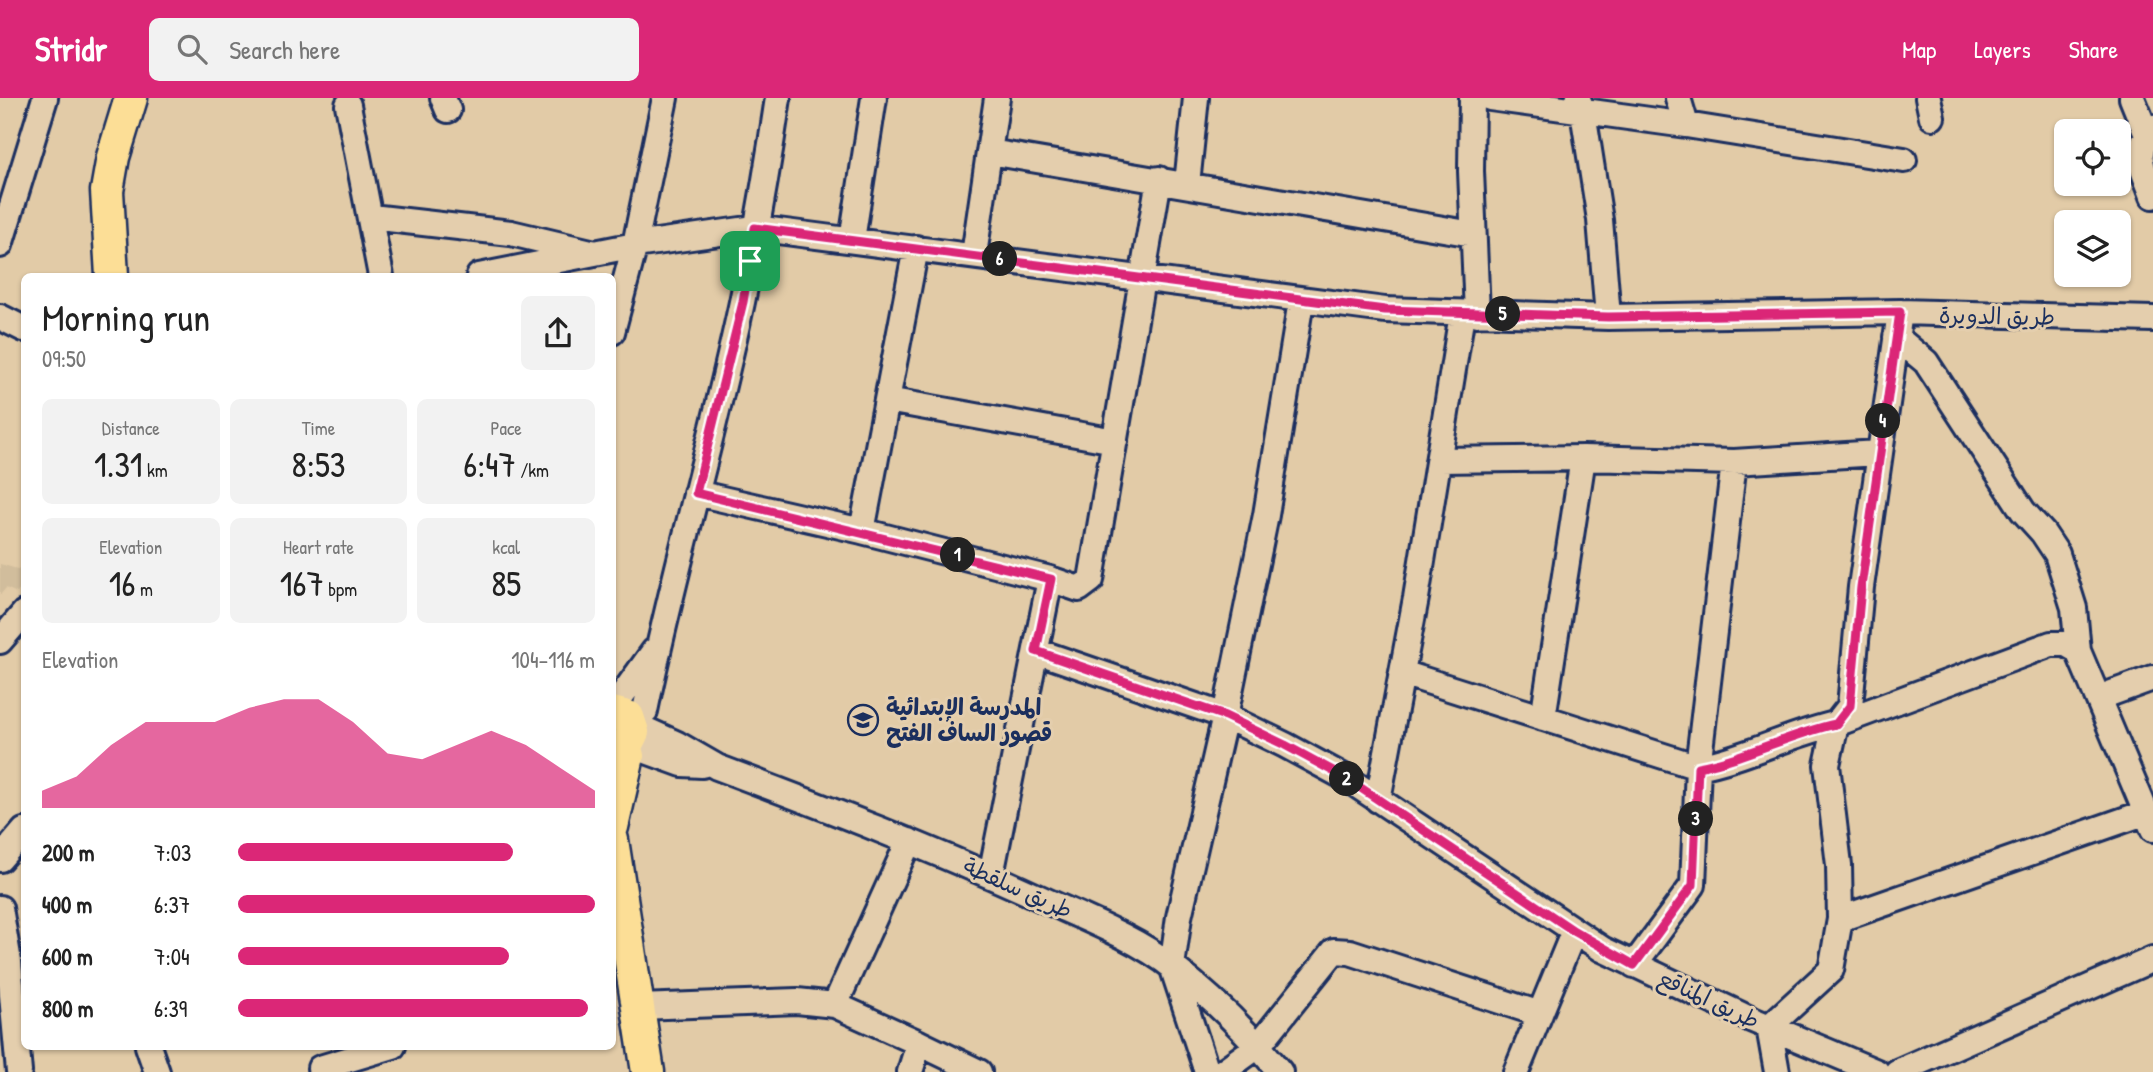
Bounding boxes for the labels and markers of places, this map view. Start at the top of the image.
pin [720,231,780,291]
pin: 6 [982,242,1018,276]
pin: 5 [1486,296,1520,332]
pin: 4 [1866,404,1900,438]
pin: 1 [940,538,976,573]
place label: المدرسة الإبتدائية قصور الساف الفتح [886,691,1052,748]
school or university icon: المدرسة الإبتدائية قصور الساف الفتح [846,703,880,737]
pin: 2 [1330,762,1364,796]
pin: 3 [1678,802,1714,836]

